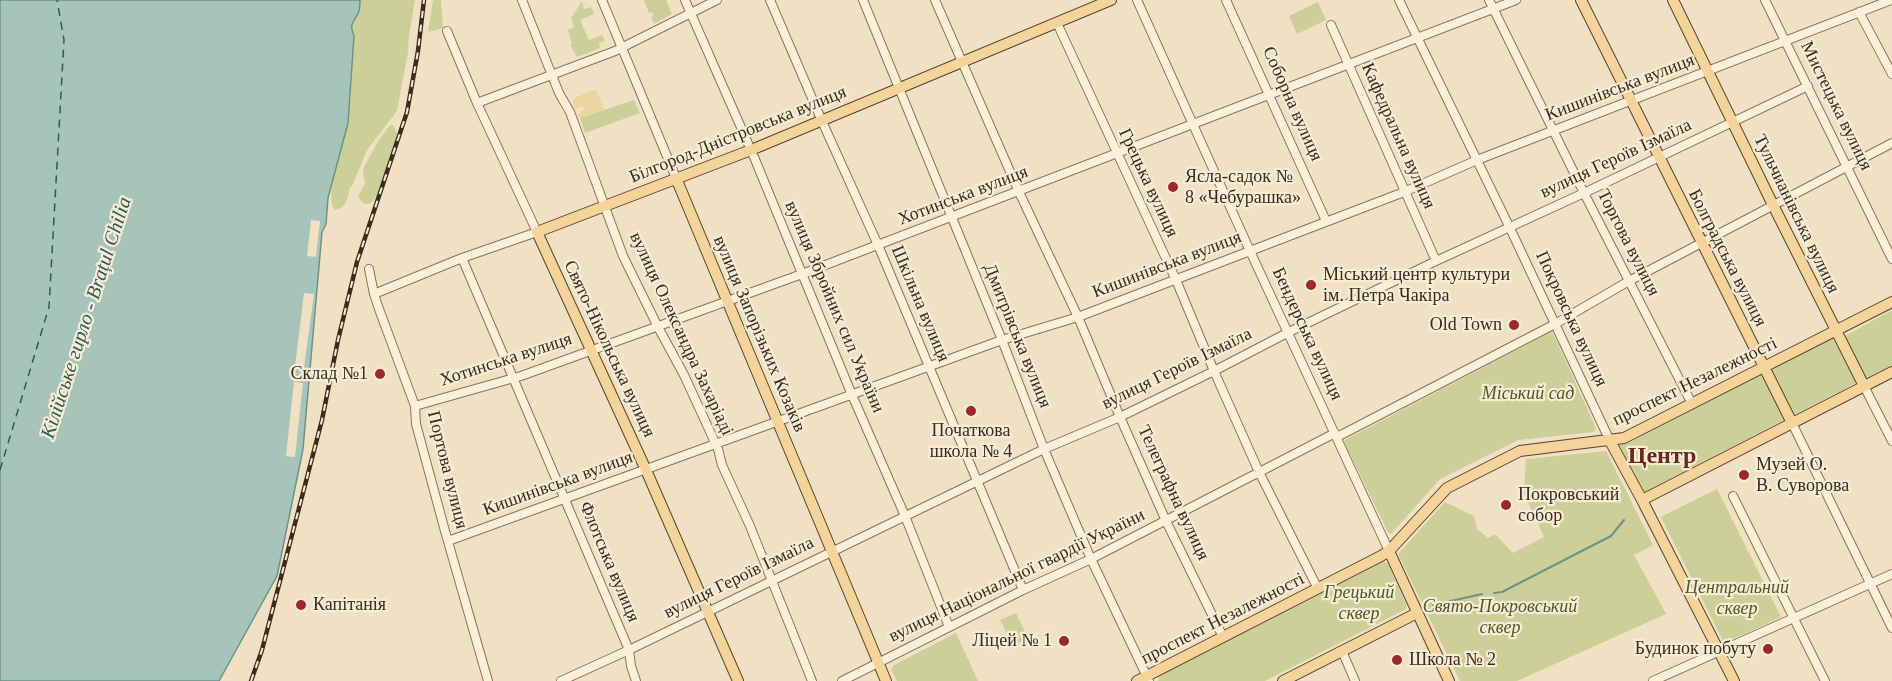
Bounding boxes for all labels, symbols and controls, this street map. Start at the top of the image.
street label: Мистецька вулиця [1795,38,1877,174]
street label: Соборна вулиця [1257,43,1327,165]
street label: Кишинівська вулиця [1542,50,1698,126]
street label: Кафедральна вулиця [1356,60,1440,212]
street label: Білгород-Дністровська вулиця [626,82,850,188]
street label: вулиця Героїв Ізмаїла [1537,115,1695,203]
street label: Грецька вулиця [1113,125,1183,241]
street label: Тульчианівська вулиця [1748,131,1844,297]
street label: Хотинська вулиця [895,161,1031,231]
place label: Ясла-садок № 8 «Чебурашка» [1185,166,1301,208]
marker: Ясла-садок № 8 «Чебурашка» [1166,180,1180,194]
street label: Торгова вулиця [1592,186,1664,300]
street label: Болградська вулиця [1683,186,1771,330]
water label: Кілійське гирло - Brațul Chilia [37,194,137,442]
street label: вулиця Збройних сил України [780,198,888,416]
street label: Кишинівська вулиця [1089,227,1245,303]
street label: вулиця Олександра Захаріаді [624,229,738,439]
street label: вулиця Запорізьких Козаків [708,233,810,435]
street label: Шкільна вулиця [886,243,954,365]
street label: Покровська вулиця [1530,248,1612,390]
street label: Свято-Нікольська вулиця [558,257,660,441]
street label: Дмитрівська вулиця [978,261,1056,411]
street label: Бендерська вулиця [1267,264,1347,404]
place label: Міський центр культури ім. Петра Чакіра [1323,264,1510,306]
marker: Міський центр культури ім. Петра Чакіра [1304,278,1318,292]
place label: Old Town [1430,314,1502,336]
marker: Old Town [1507,318,1521,332]
street label: вулиця Героїв Ізмаїла [1098,323,1256,415]
street label: Хотинська вулиця [437,328,575,392]
street label: проспект Незалежності [1609,333,1781,431]
place label: Склад №1 [290,363,368,385]
marker: Склад №1 [373,367,387,381]
park label: Міський сад [1482,383,1574,405]
marker: Початкова школа № 4 [964,404,978,418]
street label: Портова вулиця [422,409,472,531]
place label: Початкова школа № 4 [930,420,1012,462]
street label: Телеграфна вулиця [1132,422,1214,564]
district label: Центр [1628,443,1696,471]
street label: Кишинівська вулиця [480,447,636,521]
place label: Музей О. В. Суворова [1756,454,1849,496]
marker: Музей О. В. Суворова [1737,468,1751,482]
place label: Покровський собор [1518,484,1619,526]
street label: Флотська вулиця [574,498,644,626]
marker: Покровський собор [1499,498,1513,512]
street label: вулиця Національної гвардії України [886,504,1148,648]
street label: вулиця Героїв Ізмаїла [660,532,818,624]
street label: проспект Незалежності [1138,568,1308,670]
park label: Центральний сквер [1685,577,1789,620]
park label: Грецький сквер [1324,582,1394,624]
place label: Капітанія [313,594,386,616]
park label: Свято-Покровський сквер [1423,596,1577,638]
marker: Капітанія [294,598,308,612]
place label: Ліцей № 1 [972,630,1052,652]
marker: Ліцей № 1 [1057,634,1071,648]
place label: Будинок побуту [1635,638,1756,660]
marker: Будинок побуту [1761,642,1775,656]
place label: Школа № 2 [1409,649,1496,671]
marker: Школа № 2 [1390,653,1404,667]

